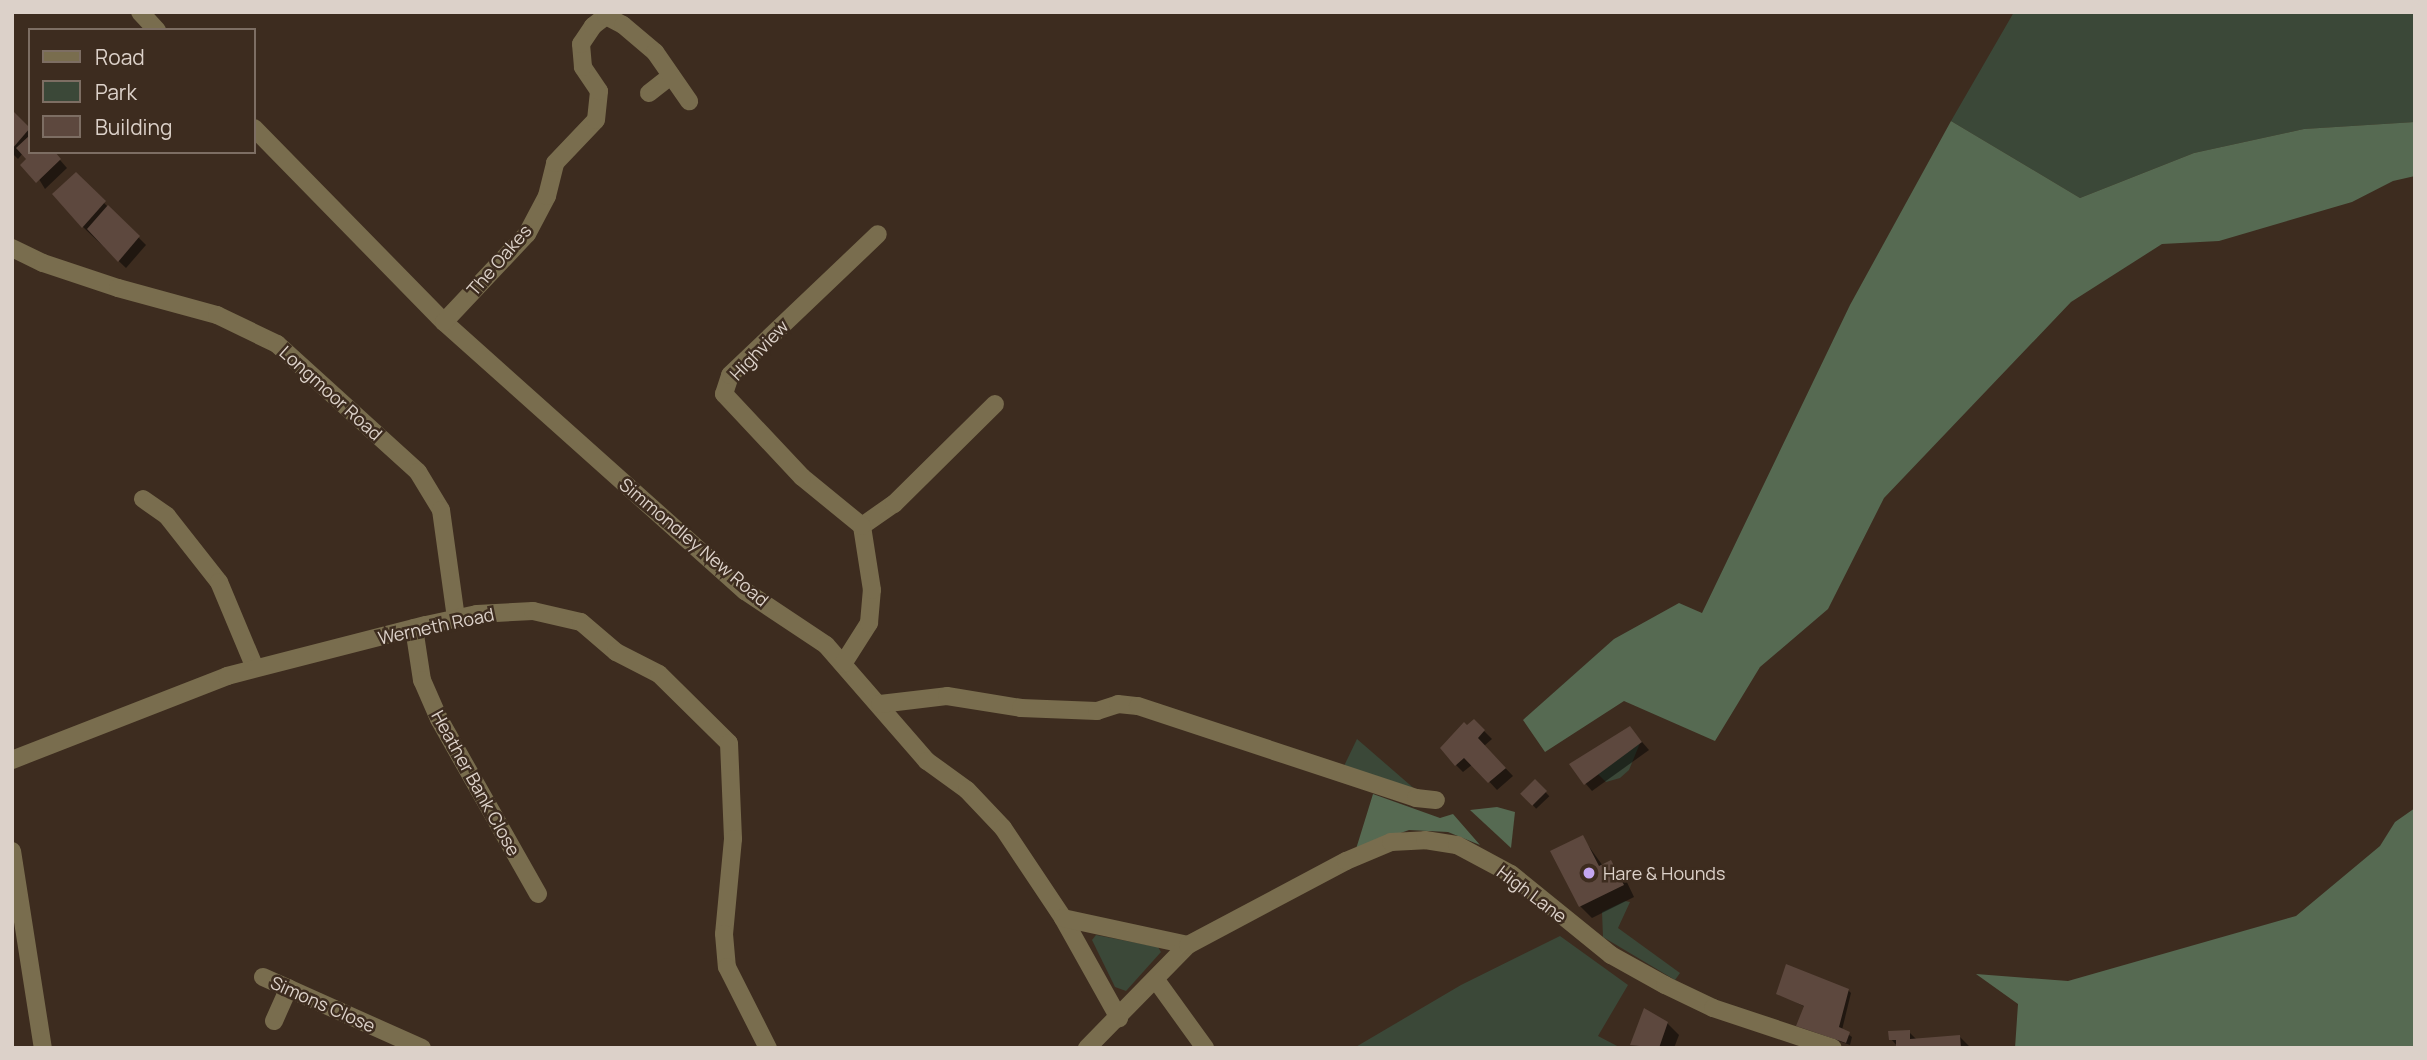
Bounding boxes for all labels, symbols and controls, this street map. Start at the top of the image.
legend [28,28,256,154]
text: Road [95,43,145,71]
text: Park [95,78,137,106]
text: Building [95,113,172,141]
street label: The Oakes [462,220,536,300]
street label: Highview [725,315,793,385]
street label: Longmoor Road [275,341,387,445]
street label: Simmondley New Road [615,473,773,611]
street label: Werneth Road [376,603,496,649]
street label: Heather Bank Close [427,706,525,860]
street label: High Lane [1493,861,1571,927]
place label: Hare & Hounds [1603,862,1725,884]
marker: Hare & Hounds [1581,865,1597,881]
street label: Simons Close [267,971,379,1037]

